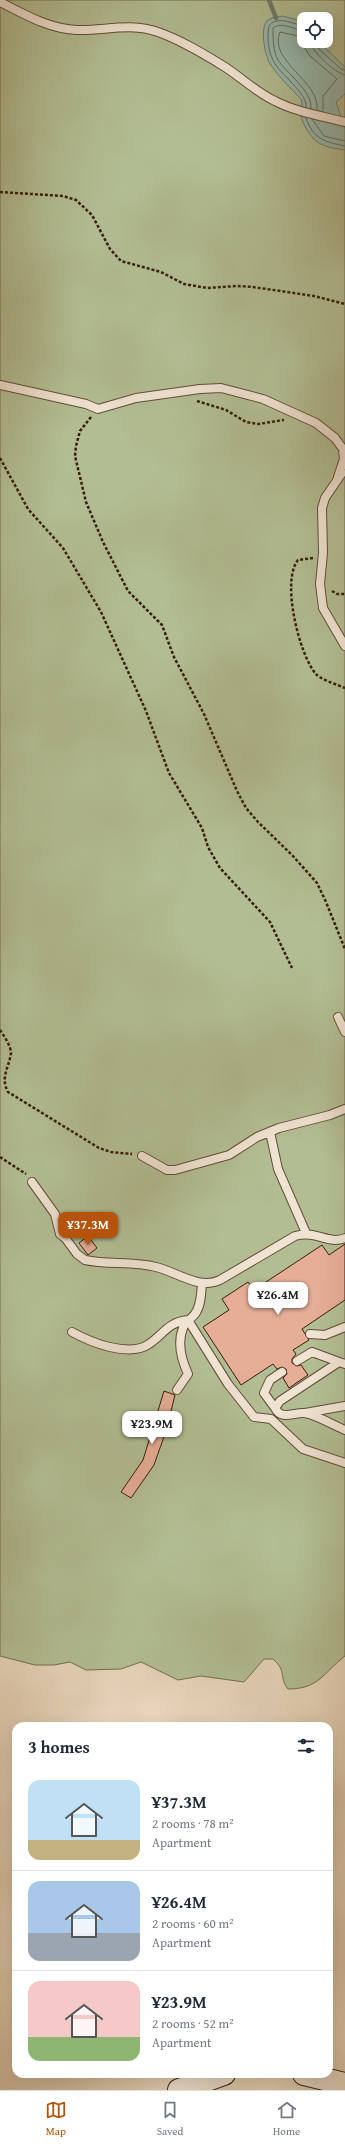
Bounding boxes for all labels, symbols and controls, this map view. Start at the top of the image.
map controls [297,12,333,48]
button: locate [297,12,333,48]
pin: ¥37.3M [55,1212,121,1246]
text: ¥37.3M [67,1215,109,1234]
pin: ¥26.4M [245,1282,311,1316]
text: ¥26.4M [257,1285,299,1304]
pin: ¥23.9M [119,1411,185,1445]
text: ¥23.9M [131,1414,173,1433]
text: 3 homes [28,1734,90,1759]
icon: filters [295,1735,317,1757]
text: ¥37.3M [152,1789,207,1814]
icon: home [60,1796,108,1844]
text: 2 rooms · 78 m² [152,1814,234,1833]
text: Apartment [152,1833,212,1852]
text: ¥26.4M [152,1889,207,1914]
icon: home [60,1897,108,1945]
text: 2 rooms · 60 m² [152,1914,234,1933]
text: Apartment [152,1933,212,1952]
text: ¥23.9M [152,1989,207,2014]
icon: home [60,1997,108,2045]
text: 2 rooms · 52 m² [152,2014,234,2033]
text: Apartment [152,2033,212,2052]
tab: Map [45,2099,67,2139]
tab: Saved [157,2099,183,2139]
tab: Home [273,2099,300,2139]

